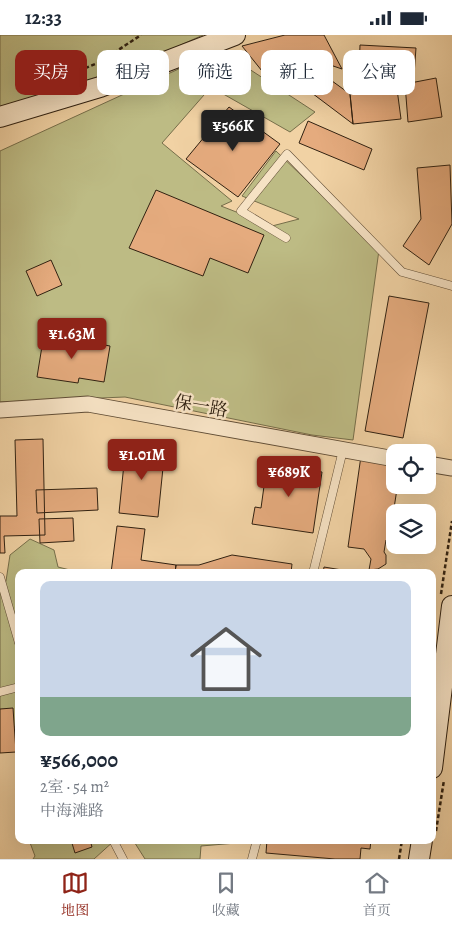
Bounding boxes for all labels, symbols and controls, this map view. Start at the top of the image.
text: 12:33 [25,5,62,31]
chip: 买房 [15,50,87,95]
chip: 租房 [97,50,169,95]
chip: 筛选 [179,50,251,95]
chip: 新上 [261,50,333,95]
chip: 公寓 [343,50,415,95]
pin: ¥566K [198,109,268,152]
text: ¥566K [212,115,254,137]
pin: ¥1.63M [31,317,113,360]
text: ¥1.63M [48,323,96,345]
street label: 保一路 [172,389,230,423]
pin: ¥1.01M [101,439,183,481]
text: ¥1.01M [119,444,165,466]
map controls [386,444,436,554]
button: locate [386,444,436,494]
pin: ¥689K [254,455,324,498]
text: ¥689K [268,461,310,483]
button: layers [386,504,436,554]
icon: home [181,614,271,704]
text: ¥566,000 [40,746,118,774]
text: 2室 · 54 m² [40,776,109,798]
text: 中海滩路 [40,800,104,822]
tab: 地图 [61,869,89,920]
tab: 收藏 [212,869,240,920]
tab: 首页 [363,869,391,920]

